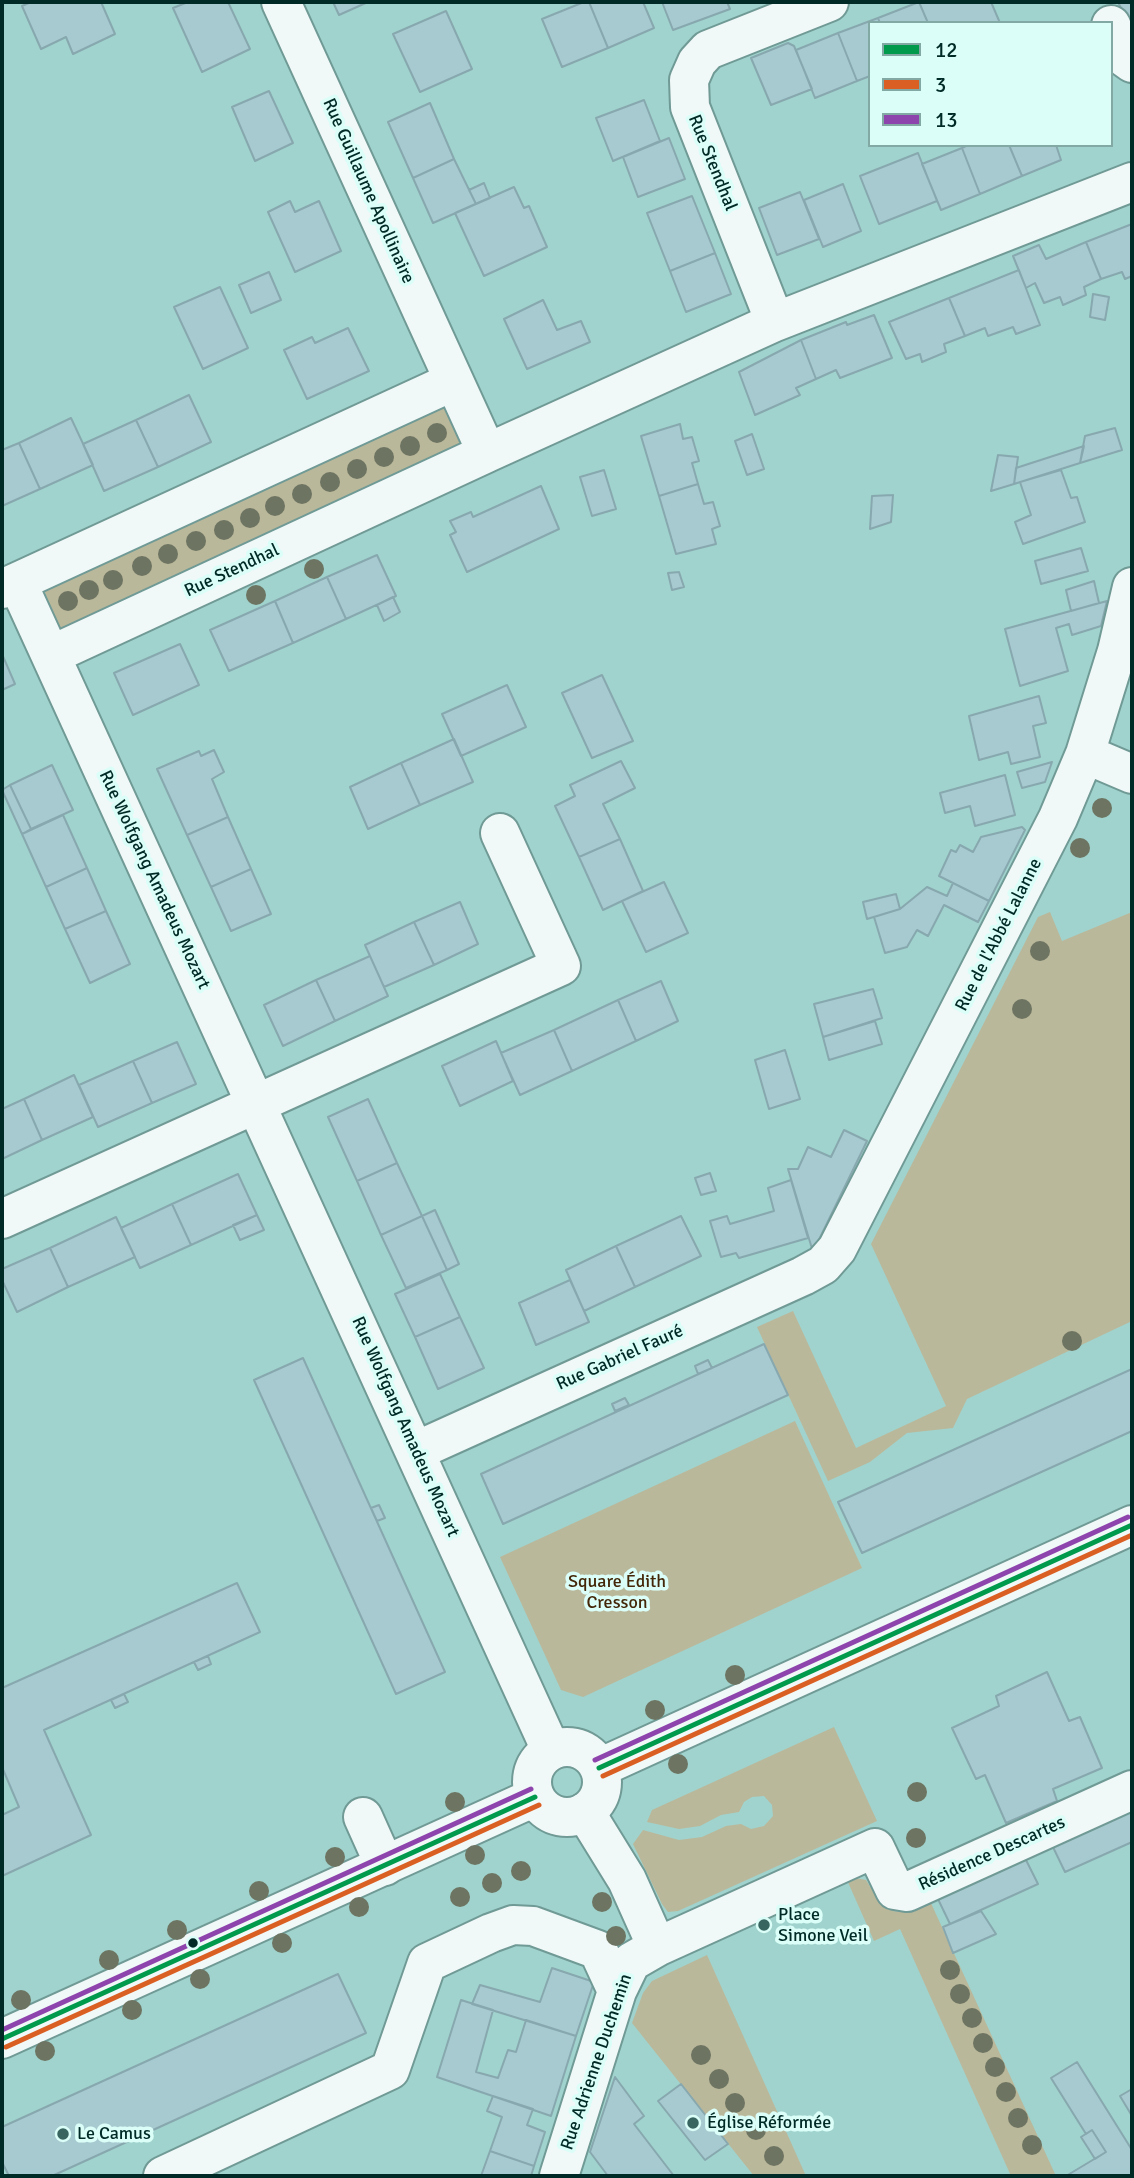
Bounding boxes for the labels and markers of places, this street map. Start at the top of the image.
place label: Place Simone Veil [778,1904,868,1946]
marker: Place Simone Veil [756,1917,772,1933]
unlabelled marker [186,1936,200,1950]
place label: Église Réformée [707,2112,831,2134]
marker: Église Réformée [685,2115,701,2131]
place label: Le Camus [77,2123,151,2145]
marker: Le Camus [55,2126,71,2142]

